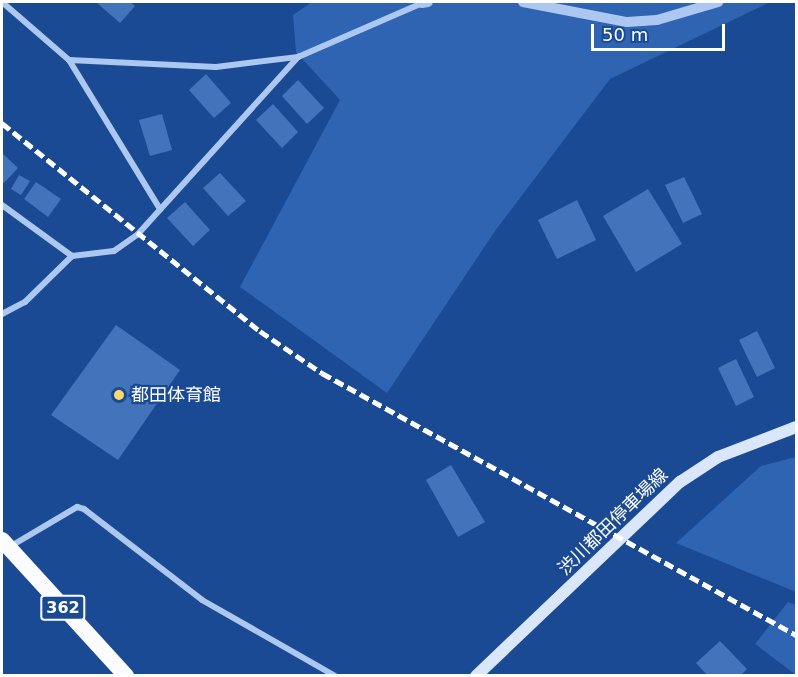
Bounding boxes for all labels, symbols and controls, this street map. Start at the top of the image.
scale bar [594,12,728,50]
text: 50 m [602,24,648,45]
place label: 都田体育館 [131,384,221,406]
marker: 都田体育館 [112,388,126,402]
street label: 渋川都田停車場線 [554,464,672,580]
road number: 362 [39,595,87,621]

